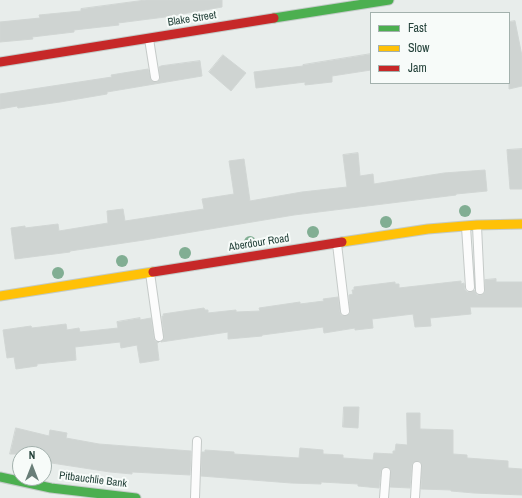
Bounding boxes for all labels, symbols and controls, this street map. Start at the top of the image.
street label: Blake Street [167,9,217,29]
legend [370,12,510,84]
text: Fast [408,20,427,36]
text: Slow [408,40,429,56]
text: Jam [408,60,427,76]
street label: Aberdour Road [228,232,290,254]
north arrow [12,446,52,486]
text: N [29,448,35,462]
street label: Pitbauchlie Bank [58,469,128,491]

